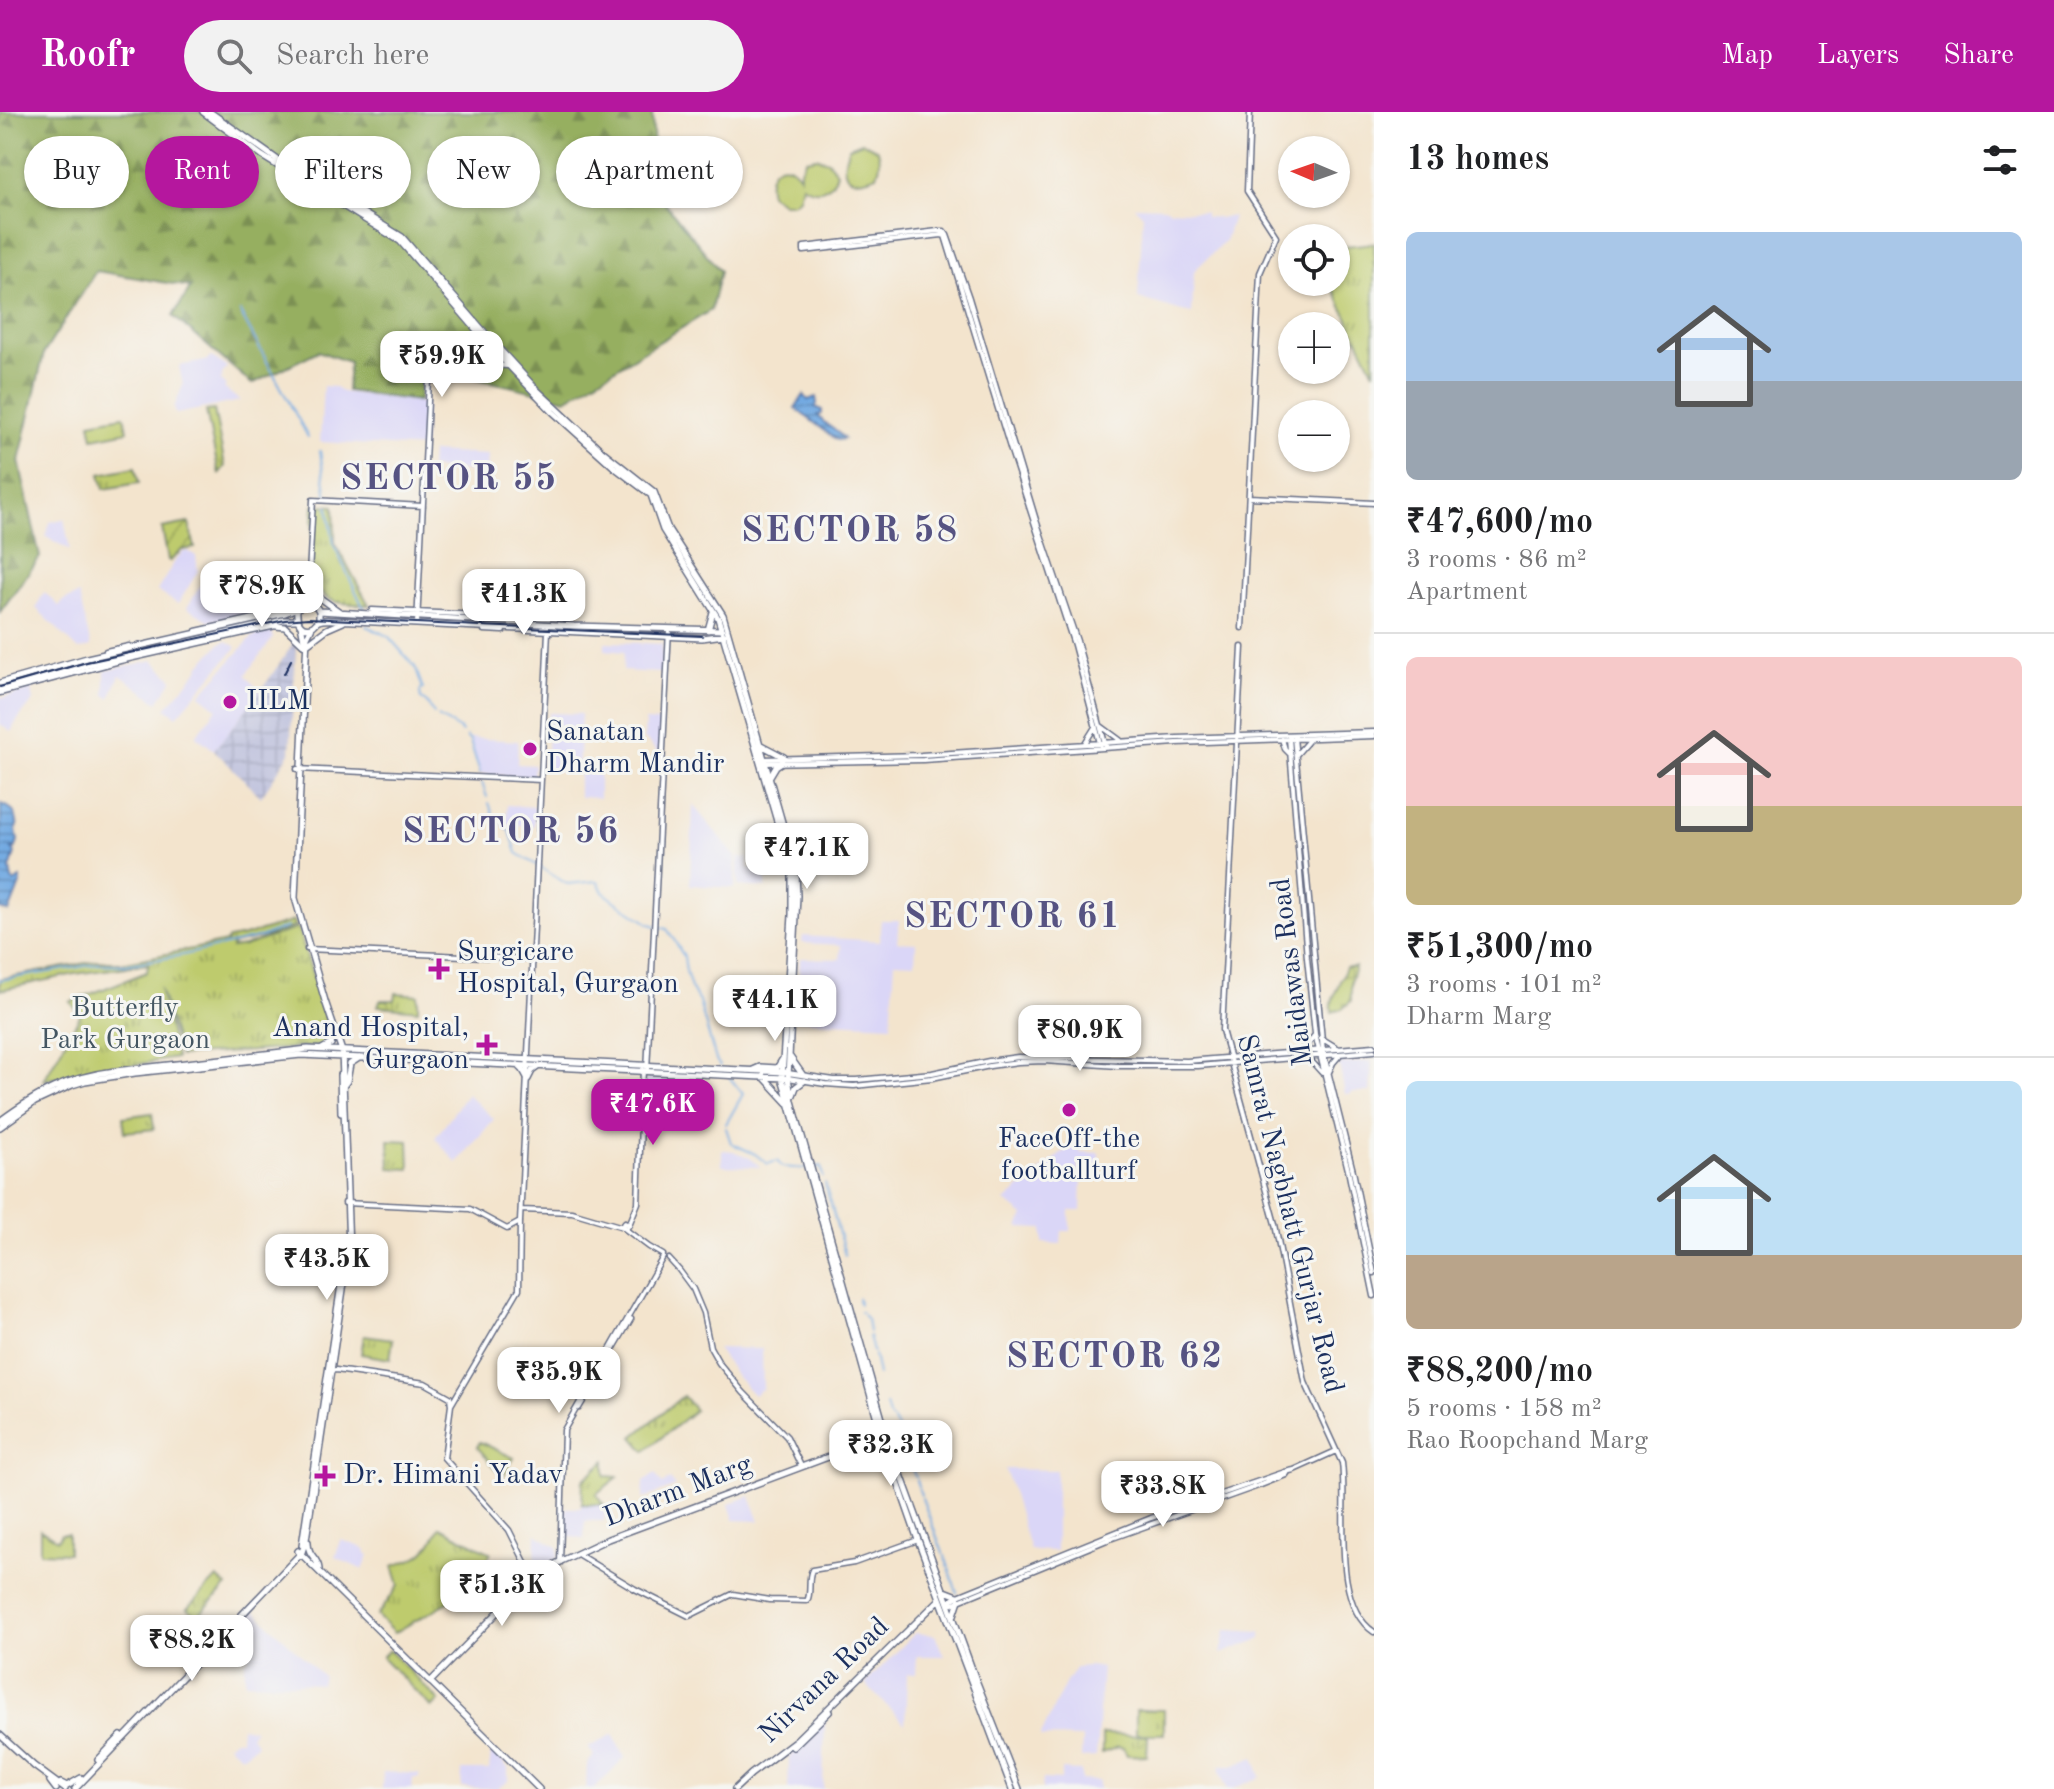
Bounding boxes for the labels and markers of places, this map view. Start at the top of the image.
pin: ₹59.9K [377,331,507,399]
pin: ₹78.9K [197,561,327,629]
pin: ₹41.3K [459,569,589,637]
place label: IILM [246,688,310,716]
marker: IILM [221,693,239,711]
place label: Sanatan Dharm Mandir [546,719,725,779]
marker: Sanatan Dharm Mandir [521,740,539,758]
pin: ₹47.1K [742,823,872,891]
place label: Surgicare Hospital, Gurgaon [457,939,679,999]
marker: Surgicare Hospital, Gurgaon [428,958,450,980]
pin: ₹44.1K [710,975,840,1043]
pin: ₹80.9K [1015,1005,1145,1073]
place label: Anand Hospital, Gurgaon [272,1015,469,1075]
marker: Anand Hospital, Gurgaon [476,1034,498,1056]
pin: ₹47.6K [588,1079,718,1147]
marker: FaceOff-the footballturf [1060,1101,1078,1119]
place label: FaceOff-the footballturf [998,1126,1140,1186]
pin: ₹43.5K [262,1234,392,1302]
pin: ₹35.9K [494,1347,624,1415]
pin: ₹32.3K [826,1420,956,1488]
pin: ₹33.8K [1098,1461,1228,1529]
place label: Dr. Himani Yadav [343,1462,563,1490]
marker: Dr. Himani Yadav [314,1465,336,1487]
pin: ₹51.3K [437,1560,567,1628]
pin: ₹88.2K [127,1615,257,1683]

